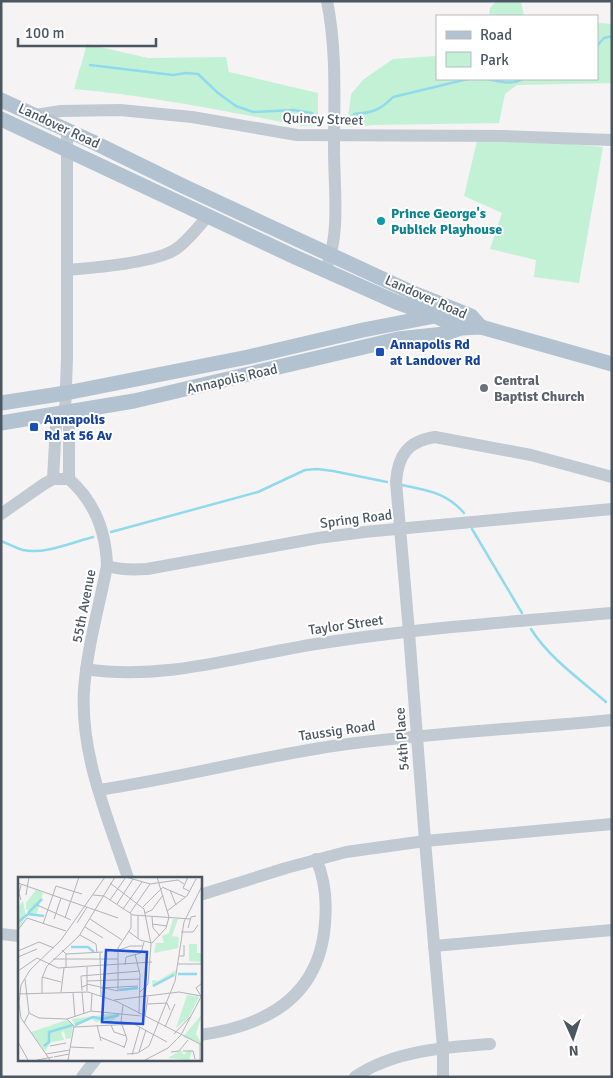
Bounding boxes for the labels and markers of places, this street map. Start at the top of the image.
place label: Prince George's Publick Playhouse [391,205,502,238]
marker: Prince George's Publick Playhouse [375,215,387,227]
place label: Annapolis Rd at Landover Rd [390,336,481,369]
marker: Annapolis Rd at Landover Rd [374,346,386,358]
place label: Central Baptist Church [494,372,585,405]
marker: Central Baptist Church [478,382,490,394]
place label: Annapolis Rd at 56 Av [44,411,112,444]
marker: Annapolis Rd at 56 Av [28,421,40,433]

